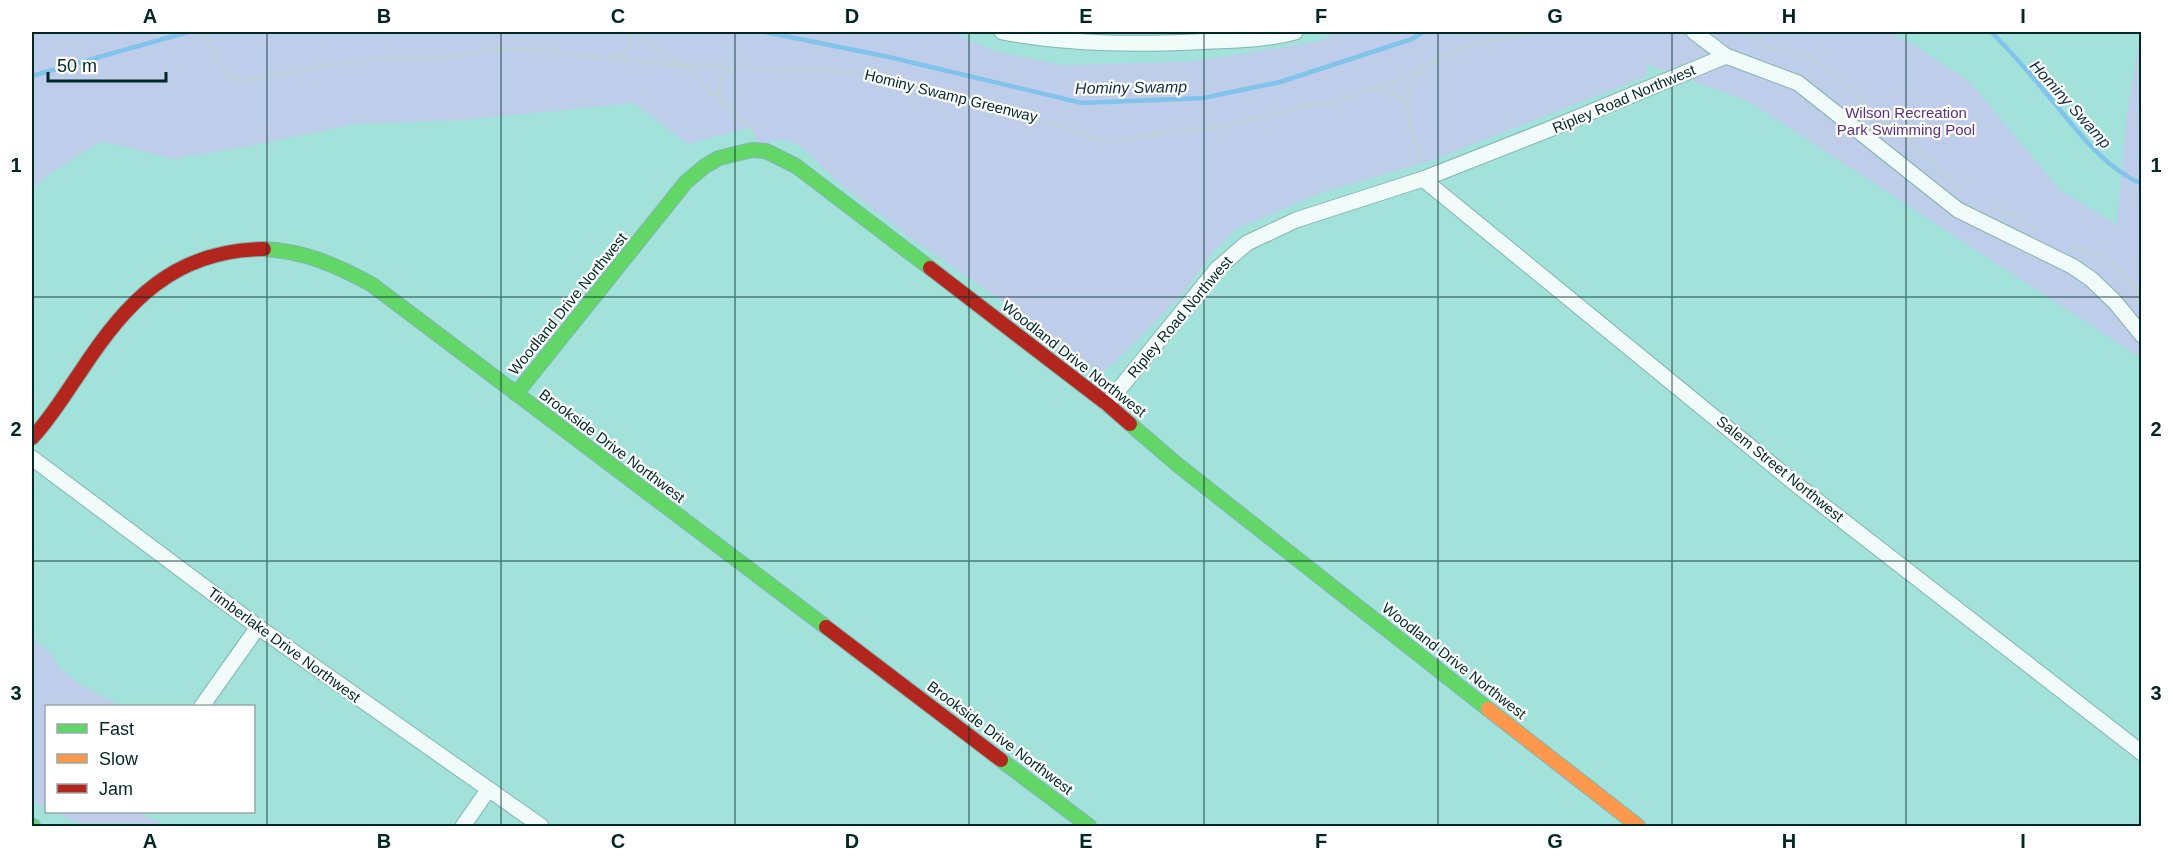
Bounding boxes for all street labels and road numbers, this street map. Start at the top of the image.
street label: Ripley Road Northwest [1550,60,1698,136]
street label: Hominy Swamp Greenway [863,66,1040,125]
street label: Woodland Drive Northwest [505,228,631,378]
street label: Ripley Road Northwest [1124,252,1236,381]
street label: Woodland Drive Northwest [999,297,1150,421]
street label: Brookside Drive Northwest [536,385,689,506]
street label: Salem Street Northwest [1713,412,1848,526]
street label: Timberlake Drive Northwest [205,583,365,706]
street label: Woodland Drive Northwest [1379,599,1530,723]
street label: Brookside Drive Northwest [924,677,1077,798]

